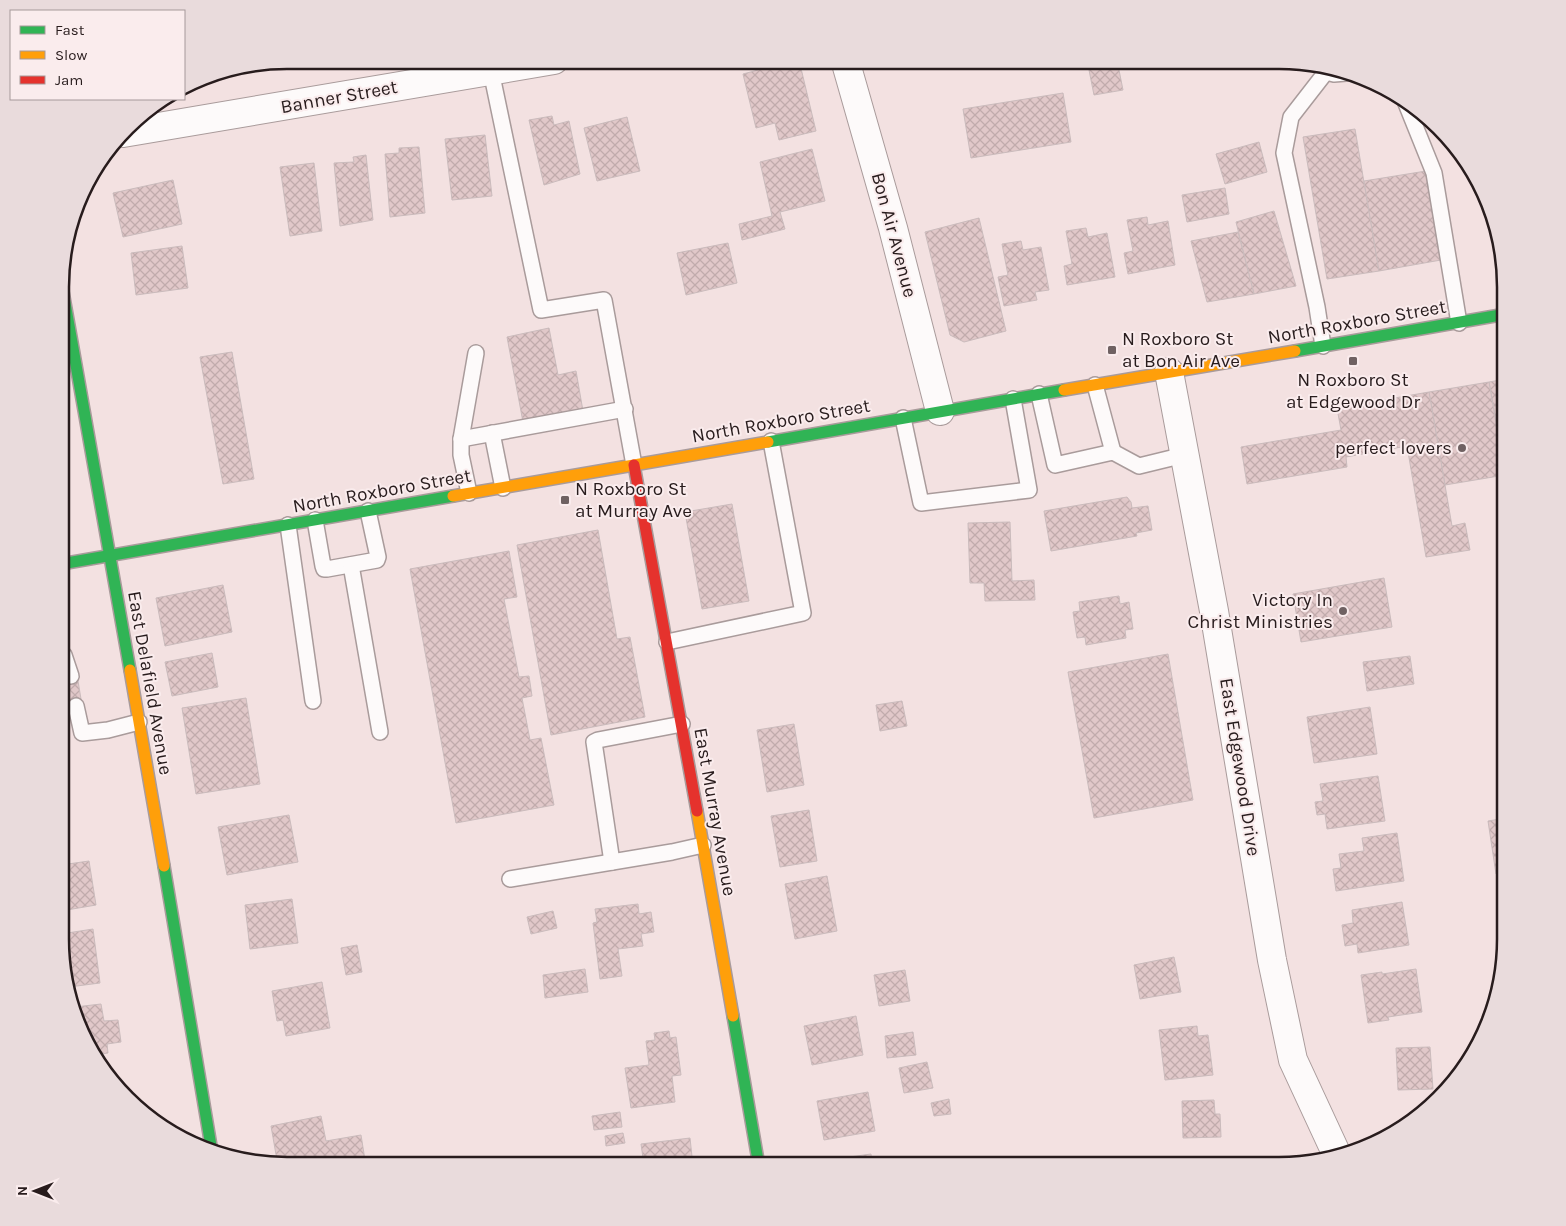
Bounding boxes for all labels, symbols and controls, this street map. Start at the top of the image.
legend [10,10,185,100]
text: Fast [55,21,85,39]
text: Slow [55,46,87,64]
text: Jam [55,71,83,89]
street label: Banner Street [279,76,399,118]
street label: Bon Air Avenue [867,170,921,300]
street label: North Roxboro Street [1266,295,1448,349]
place label: N Roxboro St at Bon Air Ave [1122,328,1240,372]
marker: N Roxboro St at Bon Air Ave [1106,344,1118,356]
marker: N Roxboro St at Edgewood Dr [1347,355,1359,367]
place label: N Roxboro St at Edgewood Dr [1286,369,1420,413]
street label: North Roxboro Street [690,394,872,448]
place label: perfect lovers [1335,437,1452,459]
marker: perfect lovers [1456,442,1468,454]
street label: North Roxboro Street [291,464,473,518]
place label: N Roxboro St at Murray Ave [575,478,692,522]
marker: N Roxboro St at Murray Ave [559,494,571,506]
street label: East Delafield Avenue [123,589,177,777]
place label: Victory In Christ Ministries [1187,589,1333,633]
marker: Victory In Christ Ministries [1337,605,1349,617]
street label: East Edgewood Drive [1215,676,1265,858]
street label: East Murray Avenue [689,726,741,898]
north arrow [10,1166,60,1216]
text: N [14,1186,31,1196]

